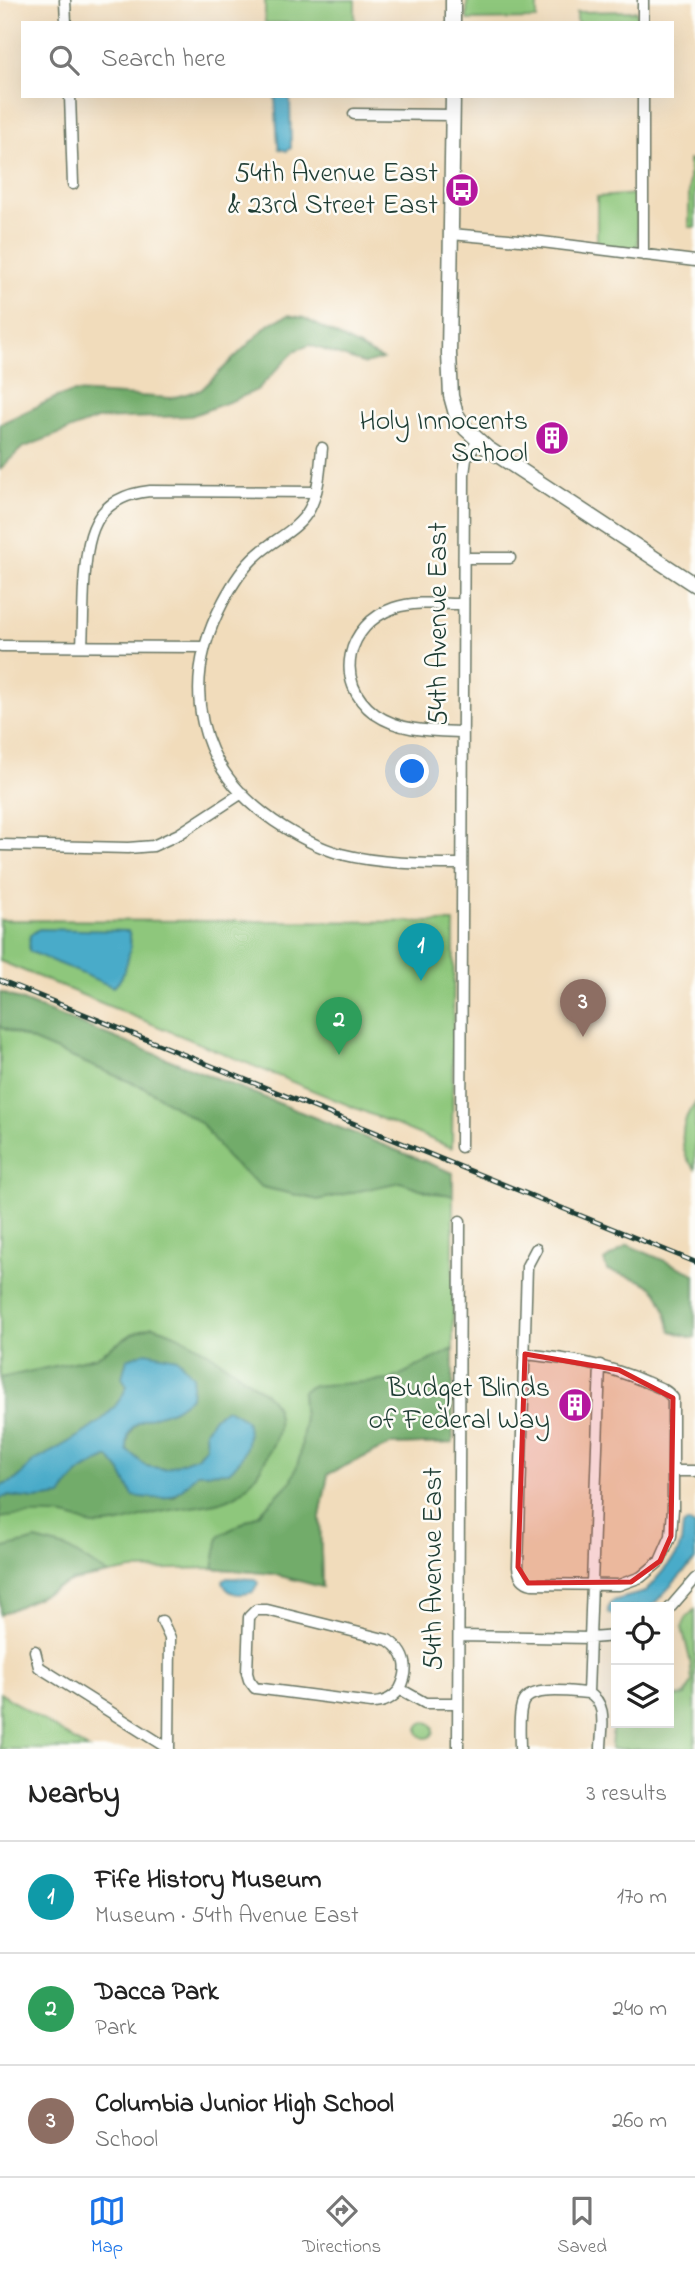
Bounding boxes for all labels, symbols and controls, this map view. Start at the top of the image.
search box [21,21,674,98]
icon: search [45,41,83,79]
text: Search here [101,41,226,79]
place label: 54th Avenue East & 23rd Street East [228,154,438,227]
bus stop icon: 54th Avenue East & 23rd Street East [443,171,481,209]
place label: Holy Innocents School [360,402,528,475]
building icon: Holy Innocents School [533,419,571,457]
street label: 54th Avenue East [419,522,460,726]
your location [395,754,429,788]
pin: 1 [398,923,444,981]
pin: 3 [560,979,606,1037]
pin: 2 [316,997,362,1055]
place label: Budget Blinds of Federal Way [369,1369,550,1442]
building icon: Budget Blinds of Federal Way [556,1386,594,1424]
street label: 54th Avenue East [414,1467,455,1671]
map controls [611,1602,674,1728]
button: locate [611,1602,674,1665]
button: layers [611,1665,674,1728]
text: Nearby [28,1773,120,1817]
text: 3 results [586,1778,667,1811]
text: Fife History Museum [95,1862,321,1900]
text: 1 [47,1881,55,1914]
text: 170 m [617,1881,667,1914]
text: Museum · 54th Avenue East [95,1900,359,1933]
text: Dacca Park [95,1974,219,2012]
text: 2 [45,1993,57,2026]
text: 240 m [613,1993,667,2026]
text: Park [95,2012,137,2045]
text: Columbia Junior High School [95,2086,394,2124]
text: 3 [46,2105,56,2138]
text: 260 m [612,2105,667,2138]
text: School [95,2124,158,2157]
tab: Map [88,2192,126,2261]
tab: Directions [302,2192,381,2261]
tab: Saved [557,2192,607,2261]

